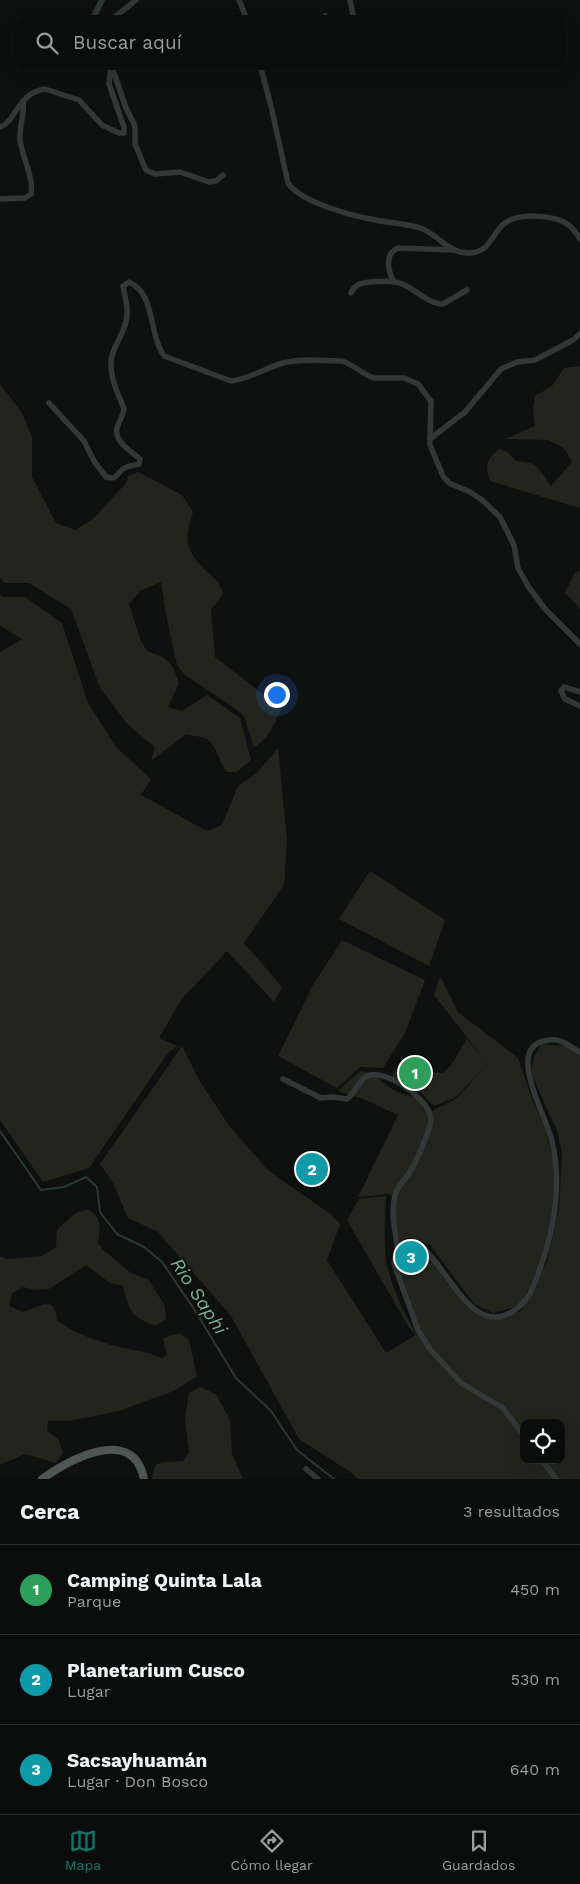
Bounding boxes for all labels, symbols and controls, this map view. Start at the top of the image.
search box [15,15,565,70]
icon: search [33,29,61,57]
text: Buscar aquí [73,31,182,54]
your location [264,682,290,708]
pin: 1 [399,1054,431,1092]
pin: 2 [296,1150,328,1188]
pin: 3 [395,1238,427,1276]
water label: Rio Saphi [166,1253,233,1339]
map controls [520,1419,565,1464]
button: locate [520,1419,565,1464]
text: Cerca [20,1499,79,1524]
text: 3 resultados [463,1502,560,1521]
text: Camping Quinta Lala [67,1569,262,1592]
text: 1 [33,1580,39,1599]
text: 450 m [510,1580,560,1599]
text: Parque [67,1592,121,1611]
text: Planetarium Cusco [67,1659,245,1682]
text: 2 [31,1670,41,1689]
text: 530 m [511,1670,560,1689]
text: Lugar [67,1682,110,1701]
text: Sacsayhuamán [67,1749,207,1772]
text: 3 [31,1760,41,1779]
text: 640 m [510,1760,560,1779]
text: Lugar · Don Bosco [67,1772,208,1791]
tab: Mapa [65,1827,101,1873]
tab: Cómo llegar [230,1827,313,1873]
tab: Guardados [442,1827,515,1873]

